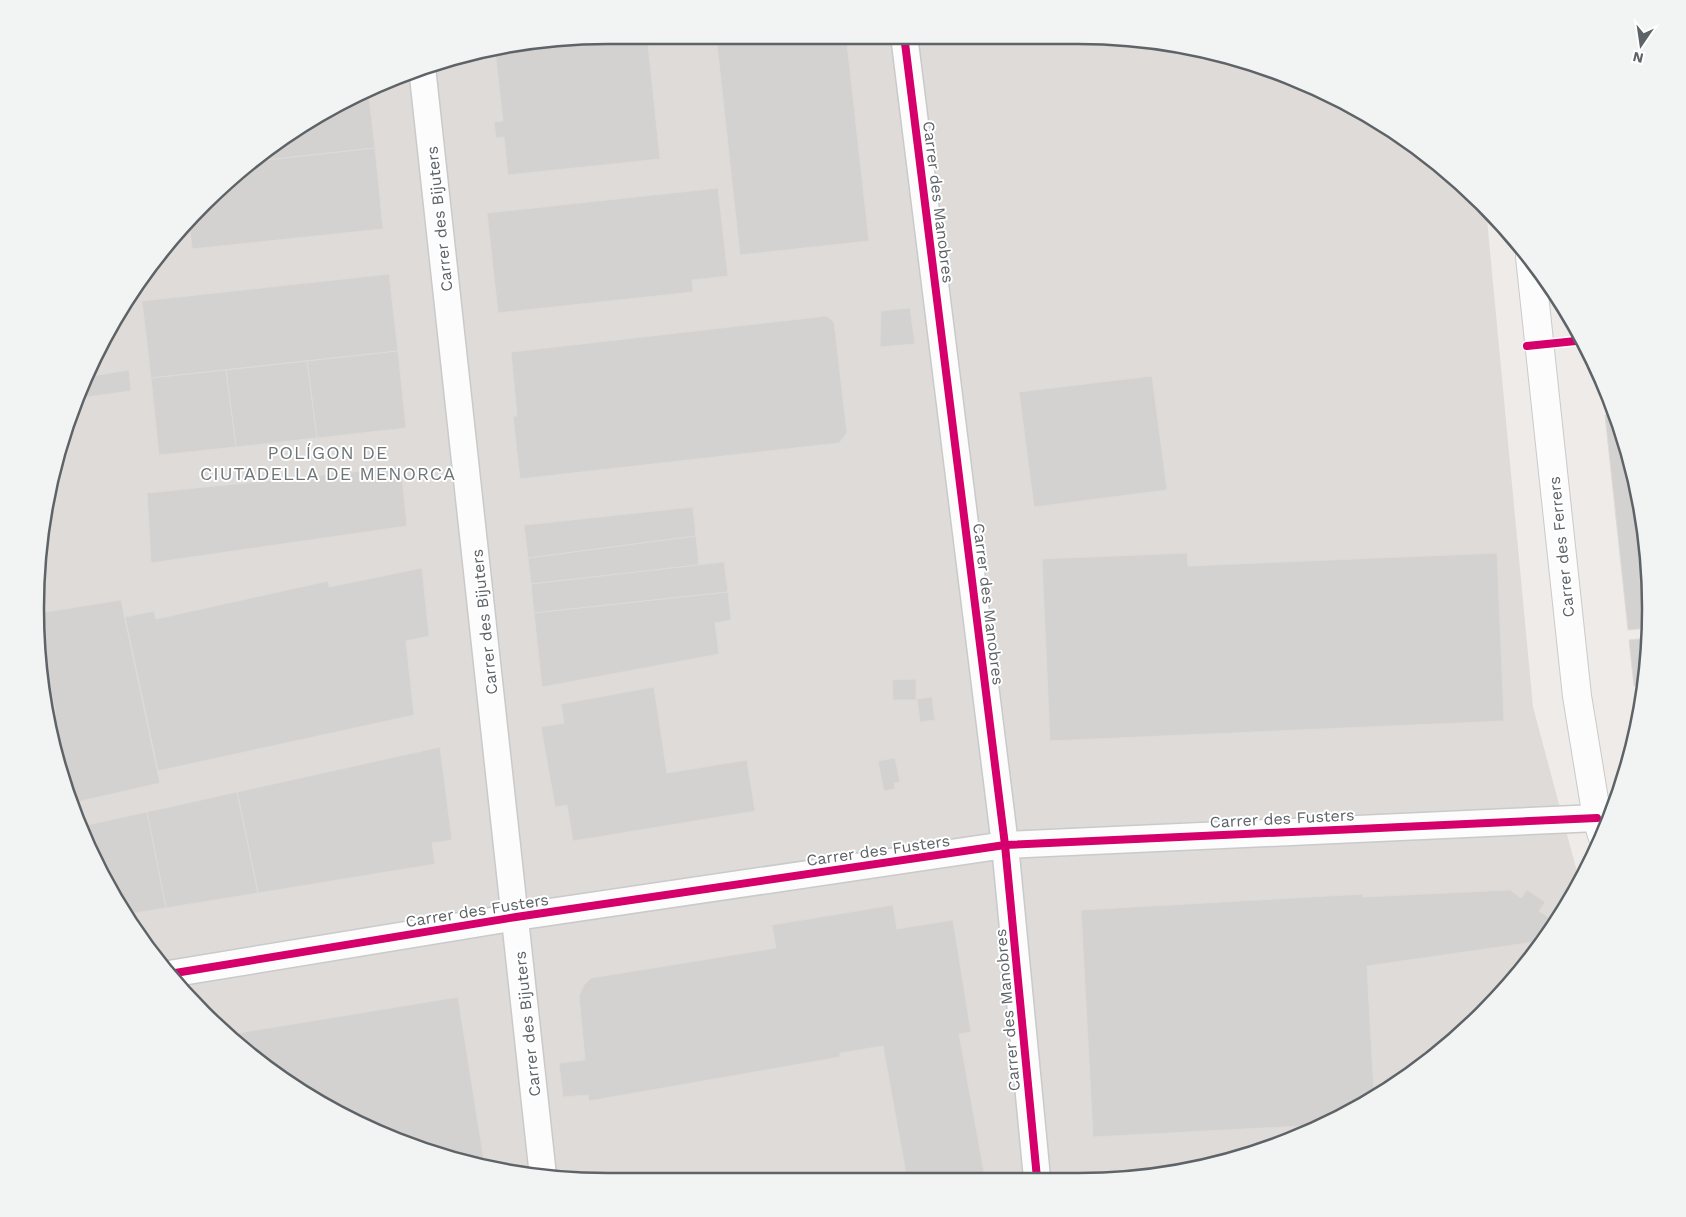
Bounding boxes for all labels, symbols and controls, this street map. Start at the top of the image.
north arrow [1616,20,1666,70]
text: N [1631,49,1645,67]
street label: Carrer des Manobres [919,120,958,284]
street label: Carrer des Bijuters [422,145,457,293]
district label: POLÍGON DE CIUTADELLA DE MENORCA [200,442,456,484]
street label: Carrer des Ferrers [1545,476,1578,618]
street label: Carrer des Manobres [969,522,1008,686]
street label: Carrer des Bijuters [467,548,502,696]
street label: Carrer des Fusters [1209,805,1355,832]
street label: Carrer des Fusters [805,831,951,870]
street label: Carrer des Fusters [404,890,550,931]
street label: Carrer des Manobres [991,928,1024,1092]
street label: Carrer des Bijuters [510,950,545,1098]

